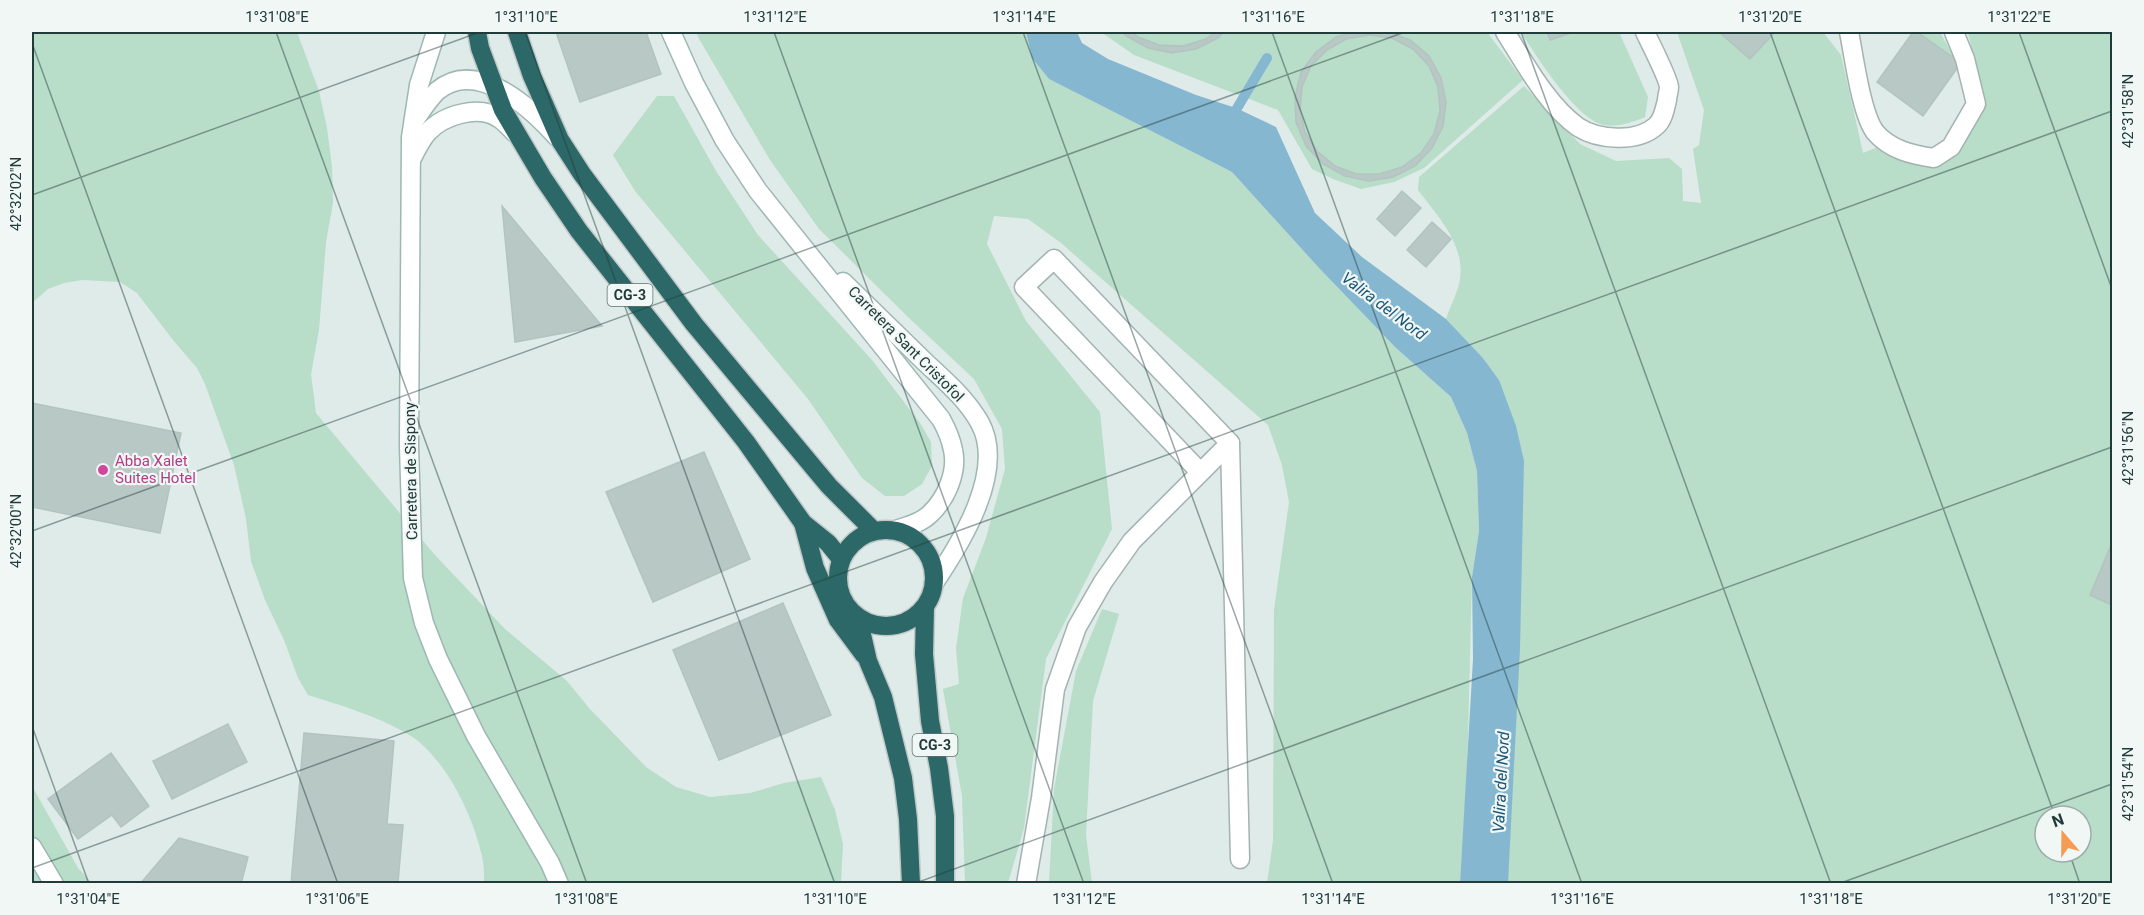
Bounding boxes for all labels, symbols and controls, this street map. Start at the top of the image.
text: 1°31'08"E [245,8,309,26]
text: 1°31'10"E [494,8,558,26]
text: 1°31'12"E [743,8,807,26]
text: 1°31'14"E [992,8,1056,26]
text: 1°31'16"E [1241,8,1305,26]
text: 1°31'18"E [1490,8,1554,26]
text: 1°31'20"E [1738,8,1802,26]
text: 1°31'22"E [1987,8,2051,26]
text: 42°31'58"N [2119,74,2137,148]
text: 42°32'02"N [7,157,25,231]
water label: Valira del Nord [1338,268,1430,344]
street label: Carretera Sant Cristofol [844,282,968,406]
road number: CG-3 [608,284,652,306]
street label: Carretera de Sispony [401,402,421,540]
text: 42°31'56"N [2119,411,2137,485]
place label: Abba Xalet Suites Hotel [115,452,196,487]
marker: Abba Xalet Suites Hotel [96,463,110,477]
text: 42°32'00"N [7,494,25,568]
water label: Valira del Nord [1489,731,1513,833]
road number: CG-3 [912,734,958,756]
text: 42°31'54"N [2119,747,2137,821]
north arrow [2033,804,2093,864]
text: N [2049,810,2067,831]
text: 1°31'04"E [56,890,120,908]
text: 1°31'06"E [305,890,369,908]
text: 1°31'08"E [554,890,618,908]
text: 1°31'10"E [803,890,867,908]
text: 1°31'12"E [1052,890,1116,908]
text: 1°31'14"E [1301,890,1365,908]
text: 1°31'16"E [1550,890,1614,908]
text: 1°31'18"E [1799,890,1863,908]
text: 1°31'20"E [2047,890,2111,908]

